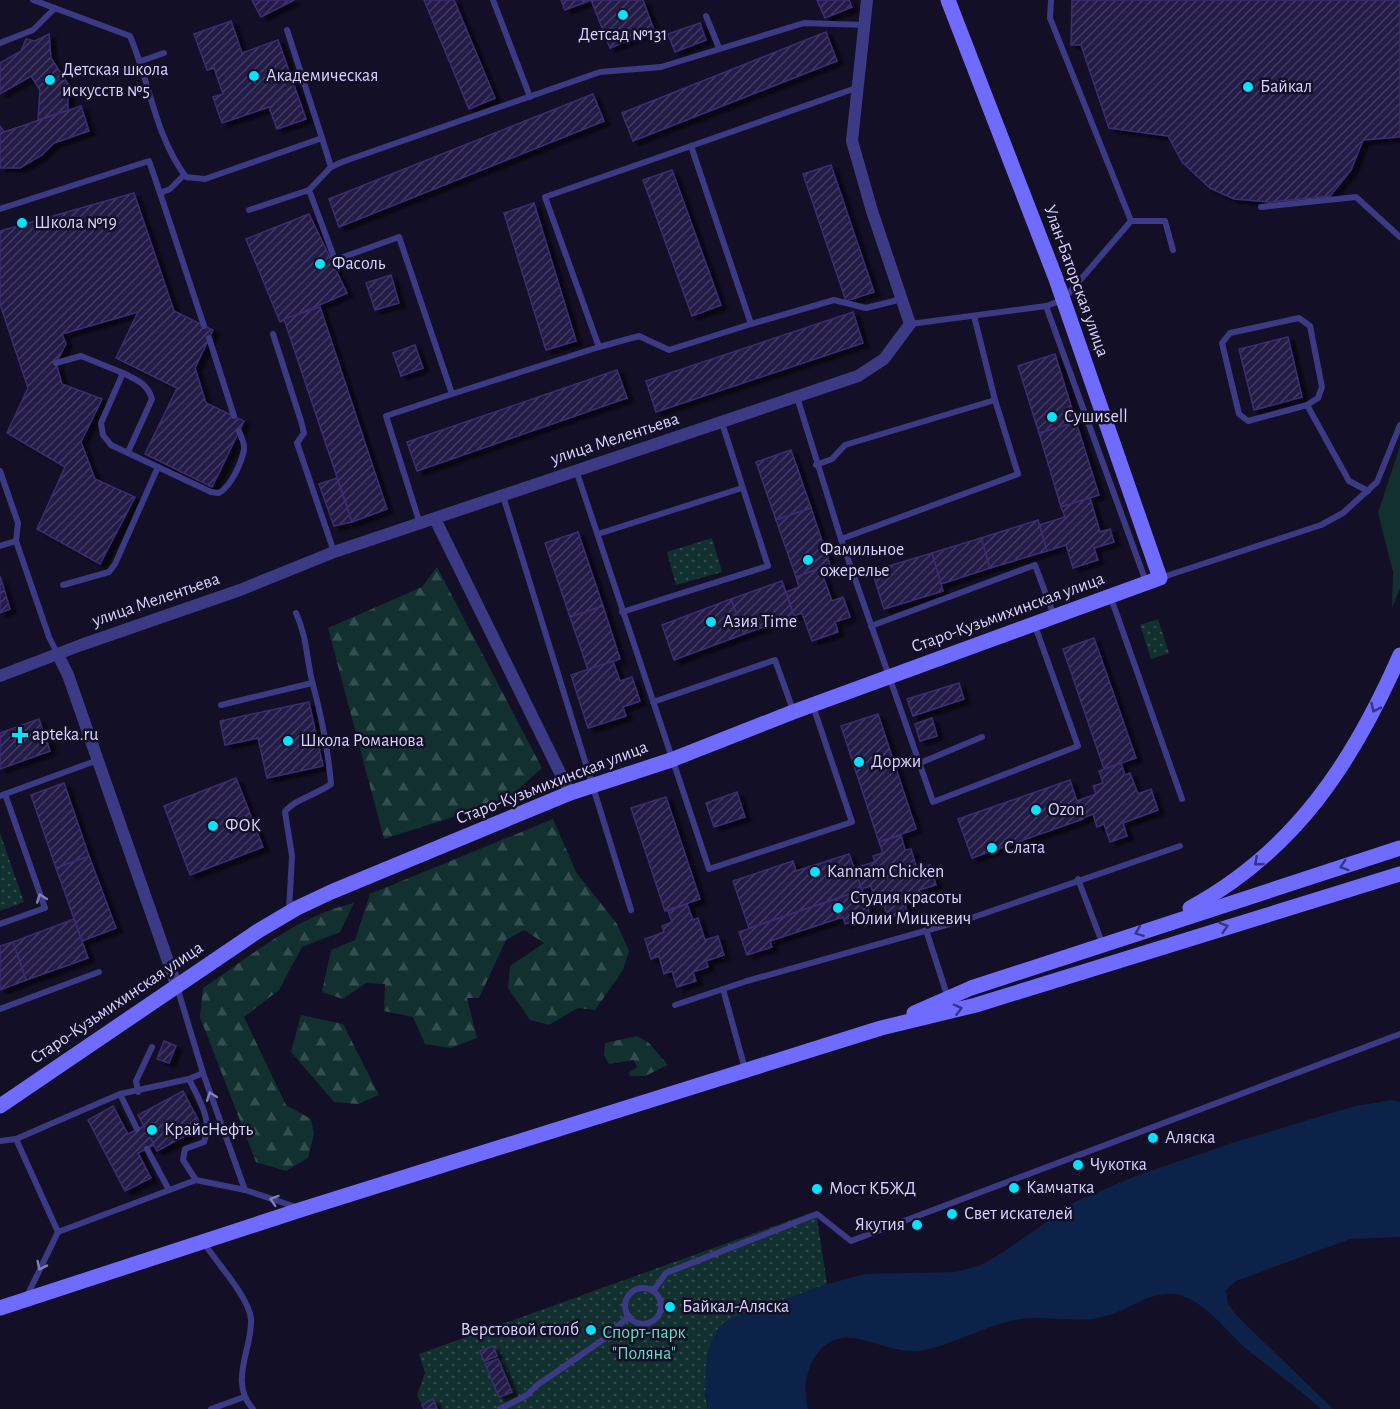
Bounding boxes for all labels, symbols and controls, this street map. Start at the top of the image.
marker: Детсад №131 [616,8,630,22]
place label: Детсад №131 [578,26,668,44]
place label: Детская школа искусств №5 [62,61,168,100]
place label: Академическая [266,67,378,85]
marker: Академическая [247,69,261,83]
marker: Детская школа искусств №5 [43,73,57,87]
place label: Байкал [1260,78,1312,96]
marker: Байкал [1241,80,1255,94]
street label: Улан-Баторская улица [1040,203,1112,359]
place label: Школа №19 [34,214,117,232]
marker: Школа №19 [15,216,29,230]
place label: Фасоль [332,255,386,273]
marker: Фасоль [313,257,327,271]
place label: Сушиsell [1064,408,1128,426]
street label: улица Мелентьева [548,410,681,469]
marker: Сушиsell [1045,410,1059,424]
place label: Фамильное ожерелье [820,541,904,580]
marker: Фамильное ожерелье [801,553,815,567]
street label: улица Мелентьева [89,570,222,631]
street label: Старо-Кузьмихинская улица [909,570,1107,656]
place label: Азия Time [723,613,797,631]
marker: Азия Time [704,615,718,629]
one-way arrow [1371,702,1383,713]
place label: apteka.ru [32,726,99,744]
marker: apteka.ru [13,728,27,742]
place label: Школа Романова [300,732,424,750]
marker: Школа Романова [281,734,295,748]
street label: Старо-Кузьмихинская улица [454,738,650,828]
place label: Доржи [871,753,921,771]
marker: Доржи [852,755,866,769]
place label: Ozon [1048,801,1085,819]
marker: Ozon [1029,803,1043,817]
place label: ФОК [225,817,262,835]
marker: ФОК [206,819,220,833]
place label: Слата [1004,839,1045,857]
marker: Слата [985,841,999,855]
one-way arrow [1254,855,1265,866]
one-way arrow [1339,858,1350,871]
place label: Kannam Chicken [827,863,944,881]
marker: Kannam Chicken [808,865,822,879]
place label: Студия красоты Юлии Мицкевич [850,889,971,928]
one-way arrow [36,893,49,903]
marker: Студия красоты Юлии Мицкевич [831,901,845,915]
one-way arrow [1218,922,1229,934]
one-way arrow [1134,924,1145,937]
street label: Старо-Кузьмихинская улица [27,938,207,1068]
one-way arrow [953,1004,963,1017]
one-way arrow [206,1091,219,1101]
place label: КрайсНефть [164,1121,254,1139]
marker: КрайсНефть [145,1123,159,1137]
place label: Аляска [1165,1129,1215,1147]
marker: Аляска [1146,1131,1160,1145]
place label: Чукотка [1090,1156,1147,1174]
marker: Чукотка [1071,1158,1085,1172]
place label: Камчатка [1026,1179,1094,1197]
place label: Мост КБЖД [829,1180,916,1198]
marker: Камчатка [1007,1181,1021,1195]
marker: Мост КБЖД [810,1182,824,1196]
one-way arrow [269,1194,280,1207]
place label: Свет искателей [964,1205,1073,1223]
marker: Свет искателей [945,1207,959,1221]
place label: Якутия [855,1216,905,1234]
marker: Якутия [910,1218,924,1232]
one-way arrow [37,1260,48,1271]
place label: Байкал-Аляска [682,1298,789,1316]
marker: Байкал-Аляска [663,1300,677,1314]
place label: Верстовой столб [461,1320,579,1339]
marker: Верстовой столб [584,1323,598,1337]
park label: Спорт-парк "Поляна" [602,1324,687,1363]

